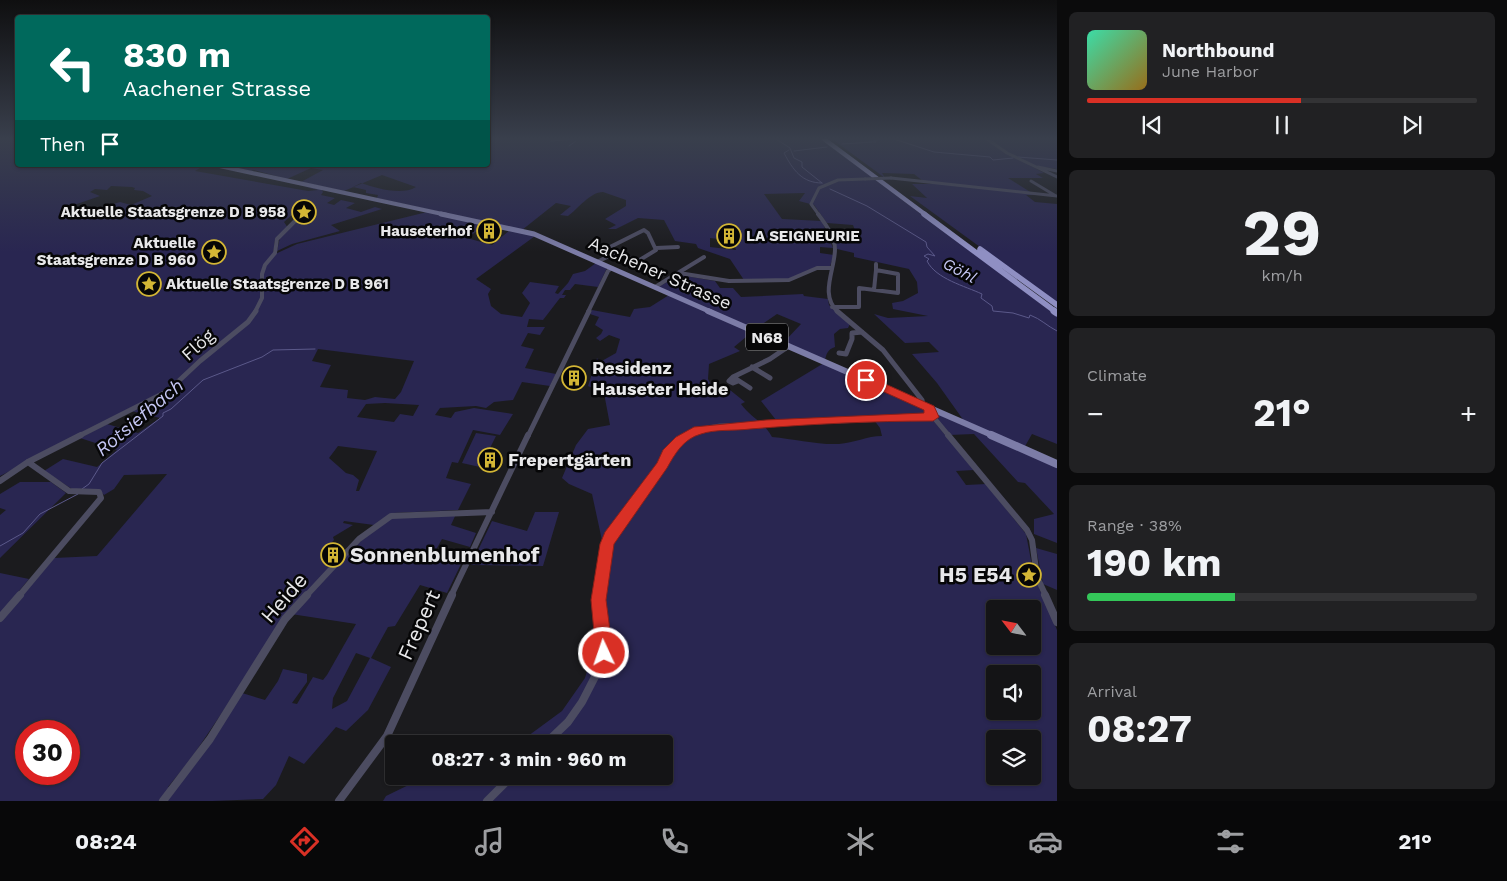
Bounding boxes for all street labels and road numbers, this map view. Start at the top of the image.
street label: Aachener Strasse [586,232,735,313]
street label: Flög [177,324,219,365]
road number: N68 [746,324,788,351]
street label: Heide [255,567,312,628]
street label: Frepert [392,586,445,664]

